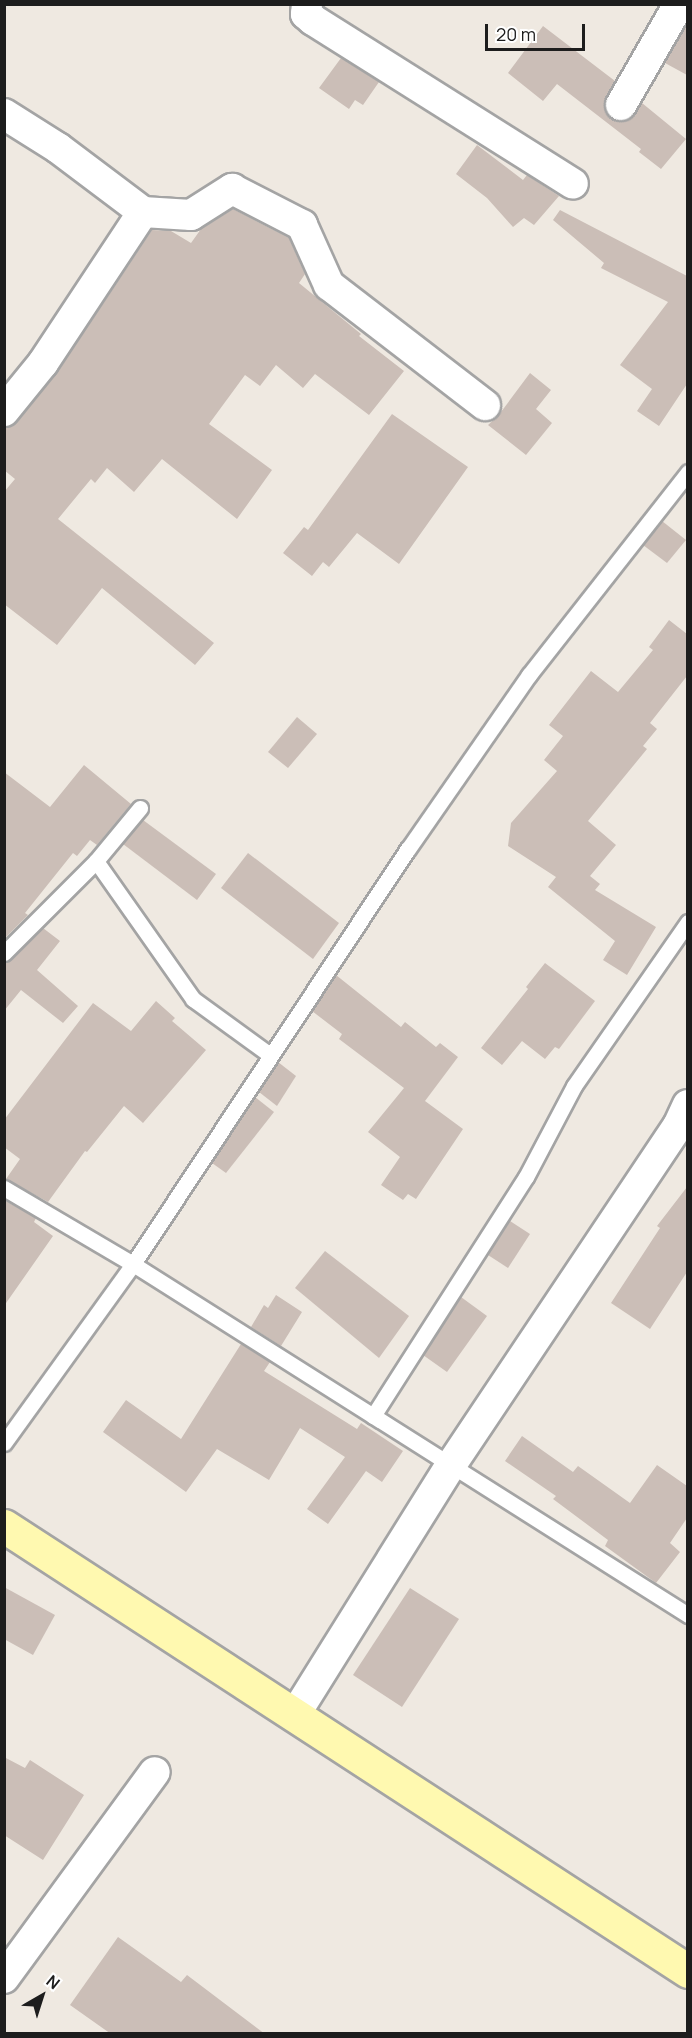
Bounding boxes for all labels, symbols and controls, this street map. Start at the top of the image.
scale bar [488,12,588,50]
text: 20 m [496,22,536,46]
north arrow [12,1966,72,2026]
text: N [42,1970,65,1994]

